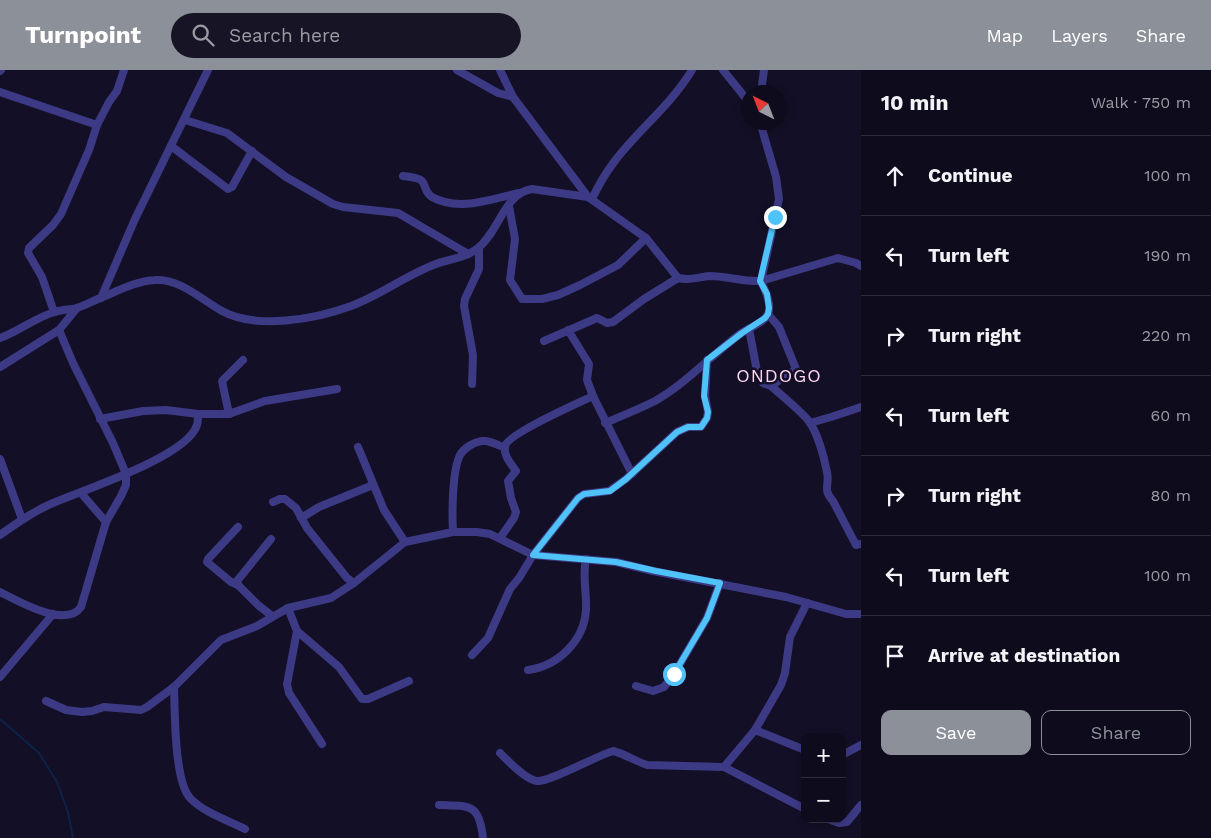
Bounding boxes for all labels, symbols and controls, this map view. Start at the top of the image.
search box [171,13,521,58]
text: Turnpoint [25,21,141,49]
icon: search [189,21,217,49]
text: Search here [229,24,340,47]
text: Map [986,25,1023,46]
text: Layers [1051,25,1108,46]
text: Share [1136,25,1186,46]
north arrow [741,85,786,130]
text: 10 min [881,90,948,115]
text: Walk · 750 m [1091,93,1191,112]
icon: ahead [881,162,909,190]
text: Continue [928,164,1012,187]
text: 100 m [1144,166,1191,185]
route end [764,206,787,229]
icon: left [881,242,909,270]
text: Turn left [928,244,1009,267]
text: 190 m [1144,246,1191,265]
icon: right [881,322,909,350]
text: Turn right [928,324,1021,347]
text: 220 m [1142,326,1191,345]
district label: ONDOGO [736,365,822,386]
icon: left [881,402,909,430]
text: Turn left [928,404,1009,427]
text: 60 m [1151,406,1191,425]
icon: right [881,482,909,510]
text: Turn right [928,484,1021,507]
text: 80 m [1150,486,1191,505]
icon: left [881,562,909,590]
text: Turn left [928,564,1009,587]
text: 100 m [1144,566,1191,585]
icon: arrive [881,642,909,670]
text: Arrive at destination [928,644,1120,667]
route start [663,663,686,686]
button: Save [881,710,1031,755]
button: Share [1041,710,1191,755]
map controls [801,733,846,823]
button: + [801,733,846,778]
button: − [801,778,846,823]

